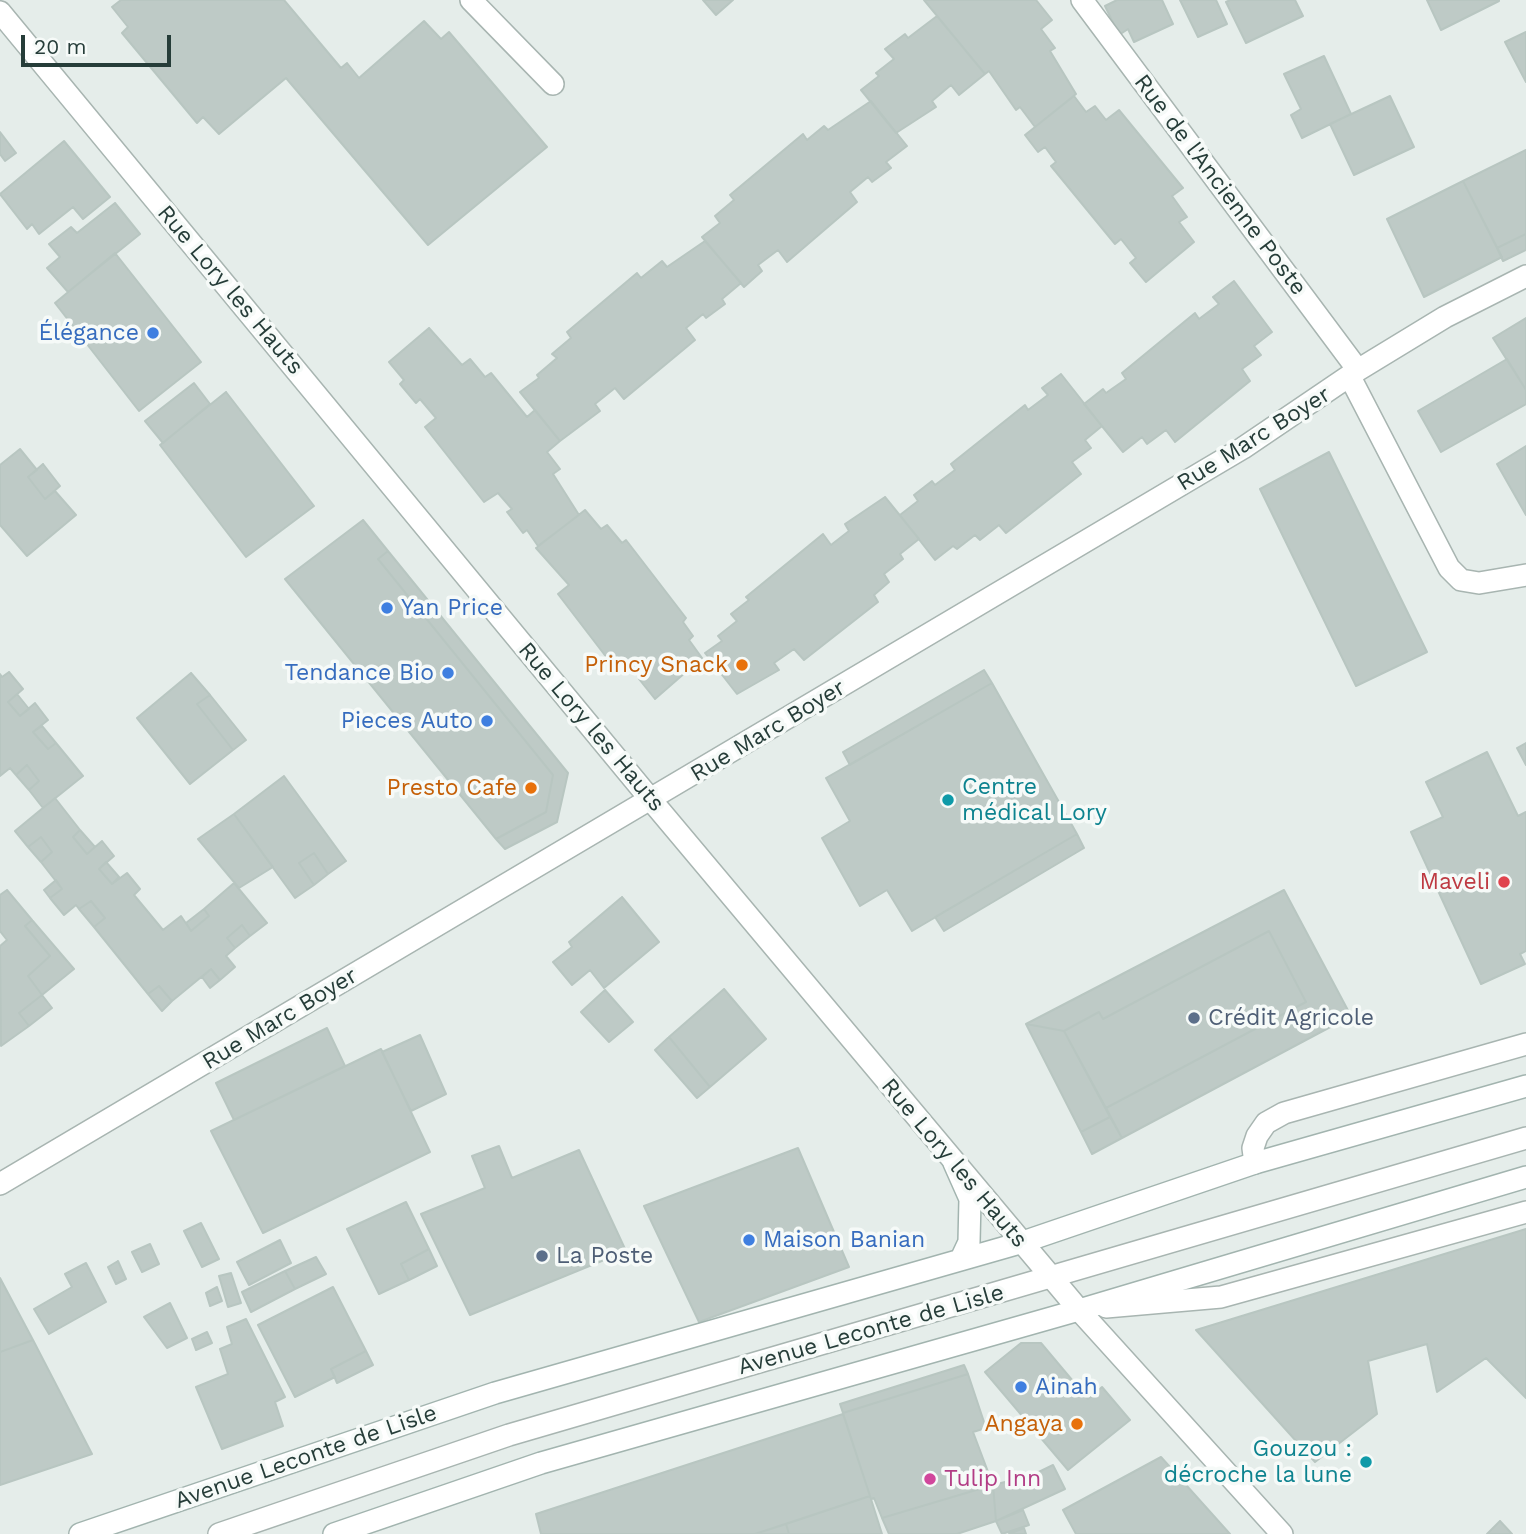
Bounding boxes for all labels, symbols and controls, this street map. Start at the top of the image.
scale bar [24,21,175,65]
text: 20 m [34,34,86,59]
street label: Rue de l'Ancienne Poste [1128,69,1312,301]
street label: Rue Lory les Hauts [151,200,309,380]
place label: Élégance [38,319,139,347]
marker: Élégance [145,325,161,341]
street label: Rue Marc Boyer [1172,381,1336,497]
place label: Yan Price [401,594,503,622]
marker: Yan Price [379,600,395,616]
street label: Rue Lory les Hauts [512,637,670,817]
place label: Princy Snack [584,651,728,679]
marker: Princy Snack [734,657,750,673]
place label: Tendance Bio [285,659,434,687]
marker: Tendance Bio [440,665,456,681]
street label: Rue Marc Boyer [686,674,850,788]
place label: Pieces Auto [341,707,473,735]
marker: Pieces Auto [479,713,495,729]
place label: Centre médical Lory [962,773,1107,827]
place label: Presto Cafe [387,774,517,802]
marker: Presto Cafe [523,780,539,796]
marker: Centre médical Lory [940,792,956,808]
place label: Maveli [1419,868,1490,896]
marker: Maveli [1496,874,1512,890]
street label: Rue Marc Boyer [198,962,362,1076]
place label: Crédit Agricole [1208,1004,1374,1032]
marker: Crédit Agricole [1186,1010,1202,1026]
street label: Rue Lory les Hauts [875,1073,1033,1253]
place label: Maison Banian [763,1226,925,1254]
marker: Maison Banian [741,1232,757,1248]
place label: La Poste [556,1242,653,1270]
marker: La Poste [534,1248,550,1264]
street label: Avenue Leconte de Lisle [735,1279,1007,1381]
place label: Ainah [1035,1373,1098,1401]
marker: Ainah [1013,1379,1029,1395]
street label: Avenue Leconte de Lisle [171,1399,441,1515]
place label: Angaya [984,1410,1063,1438]
marker: Angaya [1069,1416,1085,1432]
place label: Gouzou : décroche la lune [1164,1435,1352,1489]
marker: Gouzou : décroche la lune [1358,1454,1374,1470]
place label: Tulip Inn [944,1465,1041,1493]
marker: Tulip Inn [922,1471,938,1487]

